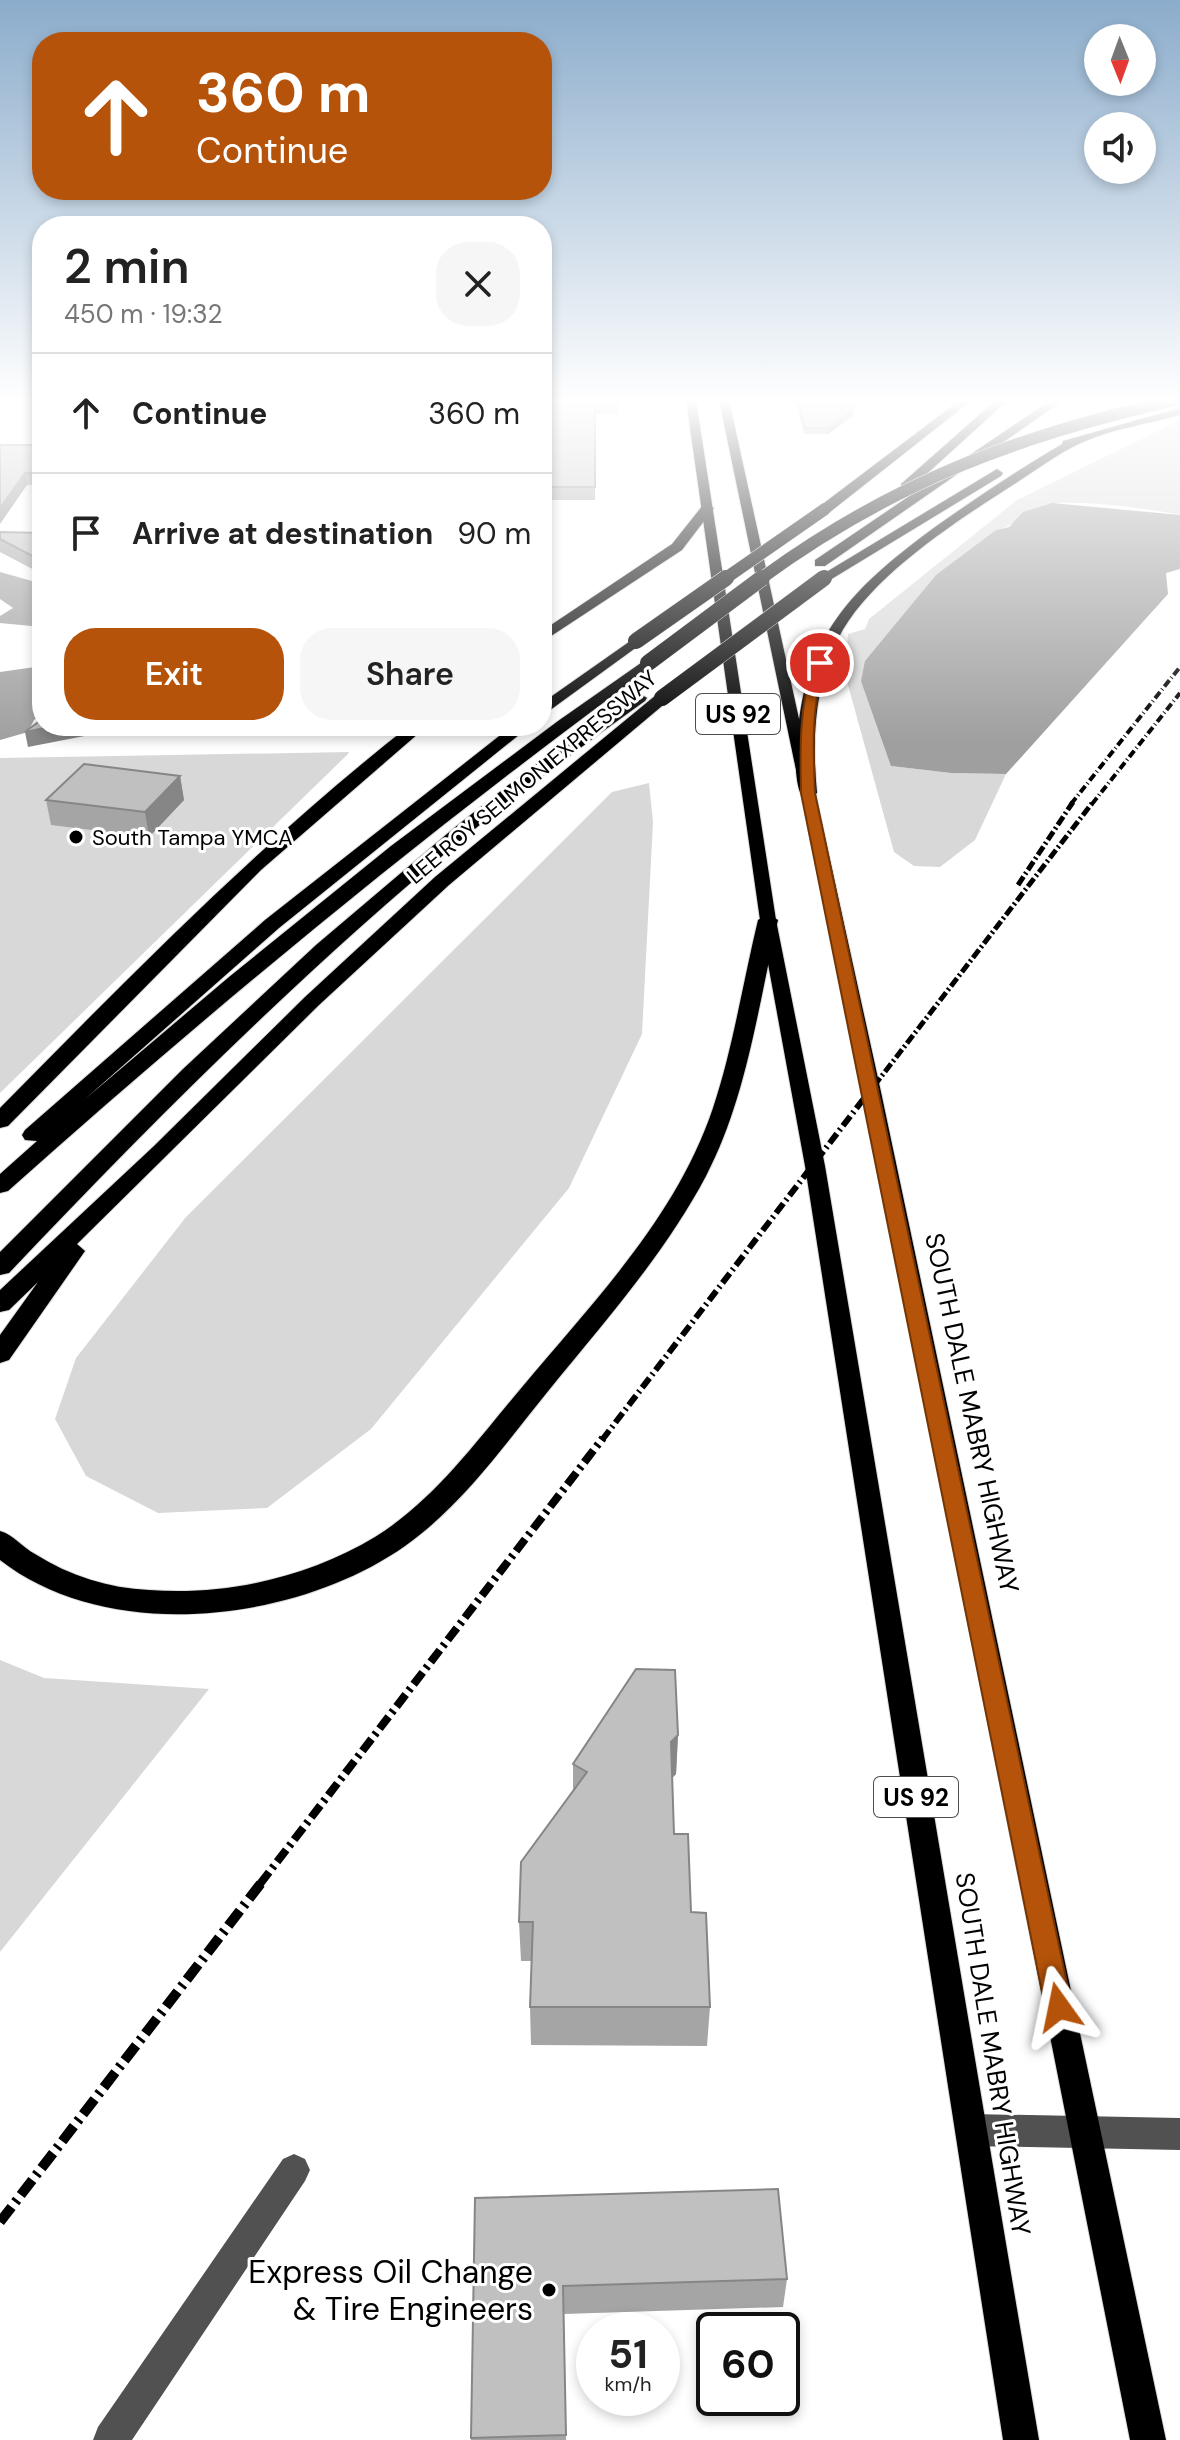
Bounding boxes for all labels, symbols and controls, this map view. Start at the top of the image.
north arrow [1084,24,1156,96]
map controls [1084,24,1156,184]
text: 360 m [196,56,371,129]
icon: ahead [64,64,168,168]
button: sound [1084,112,1156,184]
text: Continue [196,127,348,174]
text: 2 min [64,235,190,298]
button: close [436,242,520,326]
text: 450 m · 19:32 [64,297,223,331]
icon: ahead [64,391,108,435]
text: Continue [132,394,267,433]
text: 360 m [428,394,520,433]
icon: arrive [64,511,108,555]
text: Arrive at destination [132,514,433,553]
text: 90 m [457,514,531,553]
button: Exit [64,628,284,720]
button: Share [300,628,520,720]
pin [786,629,854,697]
icon: arrive [798,641,842,685]
street label: LEE ROY SELMON EXPRESSWAY [401,664,663,890]
road number: US 92 [696,694,780,734]
place label: South Tampa YMCA [92,823,293,852]
marker: South Tampa YMCA [67,828,85,846]
street label: SOUTH DALE MABRY HIGHWAY [917,1230,1027,1596]
road number: US 92 [874,1777,958,1817]
street label: SOUTH DALE MABRY HIGHWAY [947,1870,1039,2238]
position arrow [1017,1965,1101,2049]
place label: Express Oil Change & Tire Engineers [248,2251,533,2330]
marker: Express Oil Change & Tire Engineers [540,2281,558,2299]
speed limit sign: 60 [696,2312,800,2416]
text: 51 [608,2328,648,2380]
text: km/h [604,2371,652,2397]

